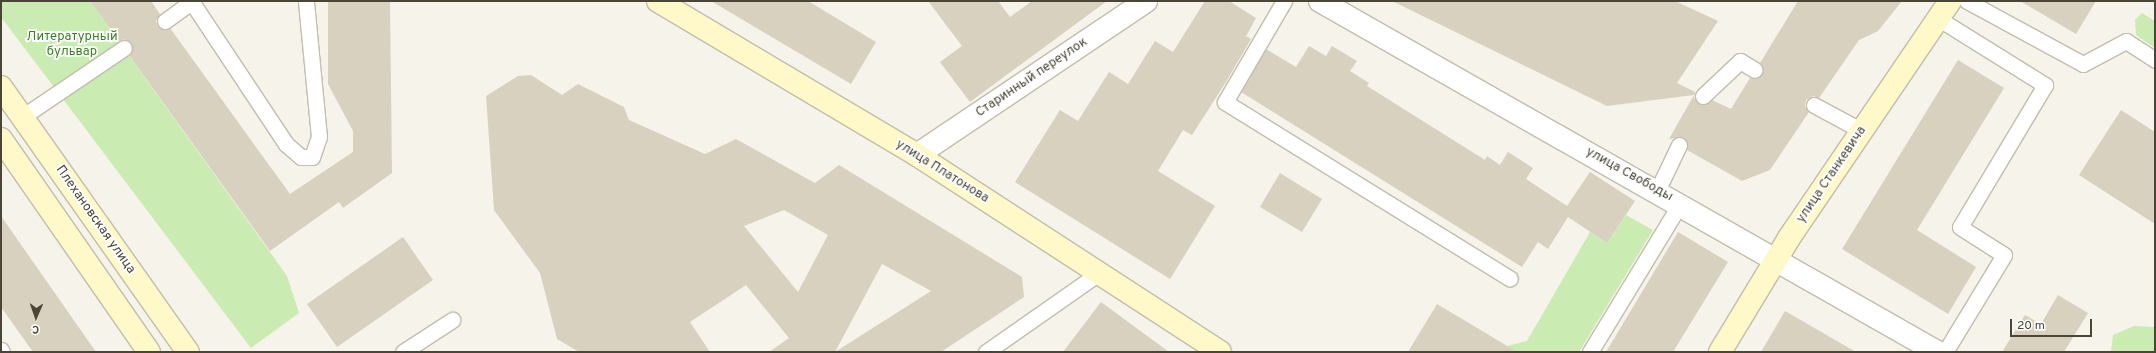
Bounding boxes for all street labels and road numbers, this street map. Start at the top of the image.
street label: Старинный переулок [973,35,1091,121]
street label: улица Станкевича [1794,124,1870,226]
street label: улица Платонова [893,137,991,207]
street label: улица Свободы [1583,145,1675,205]
street label: Плехановская улица [52,163,138,277]

